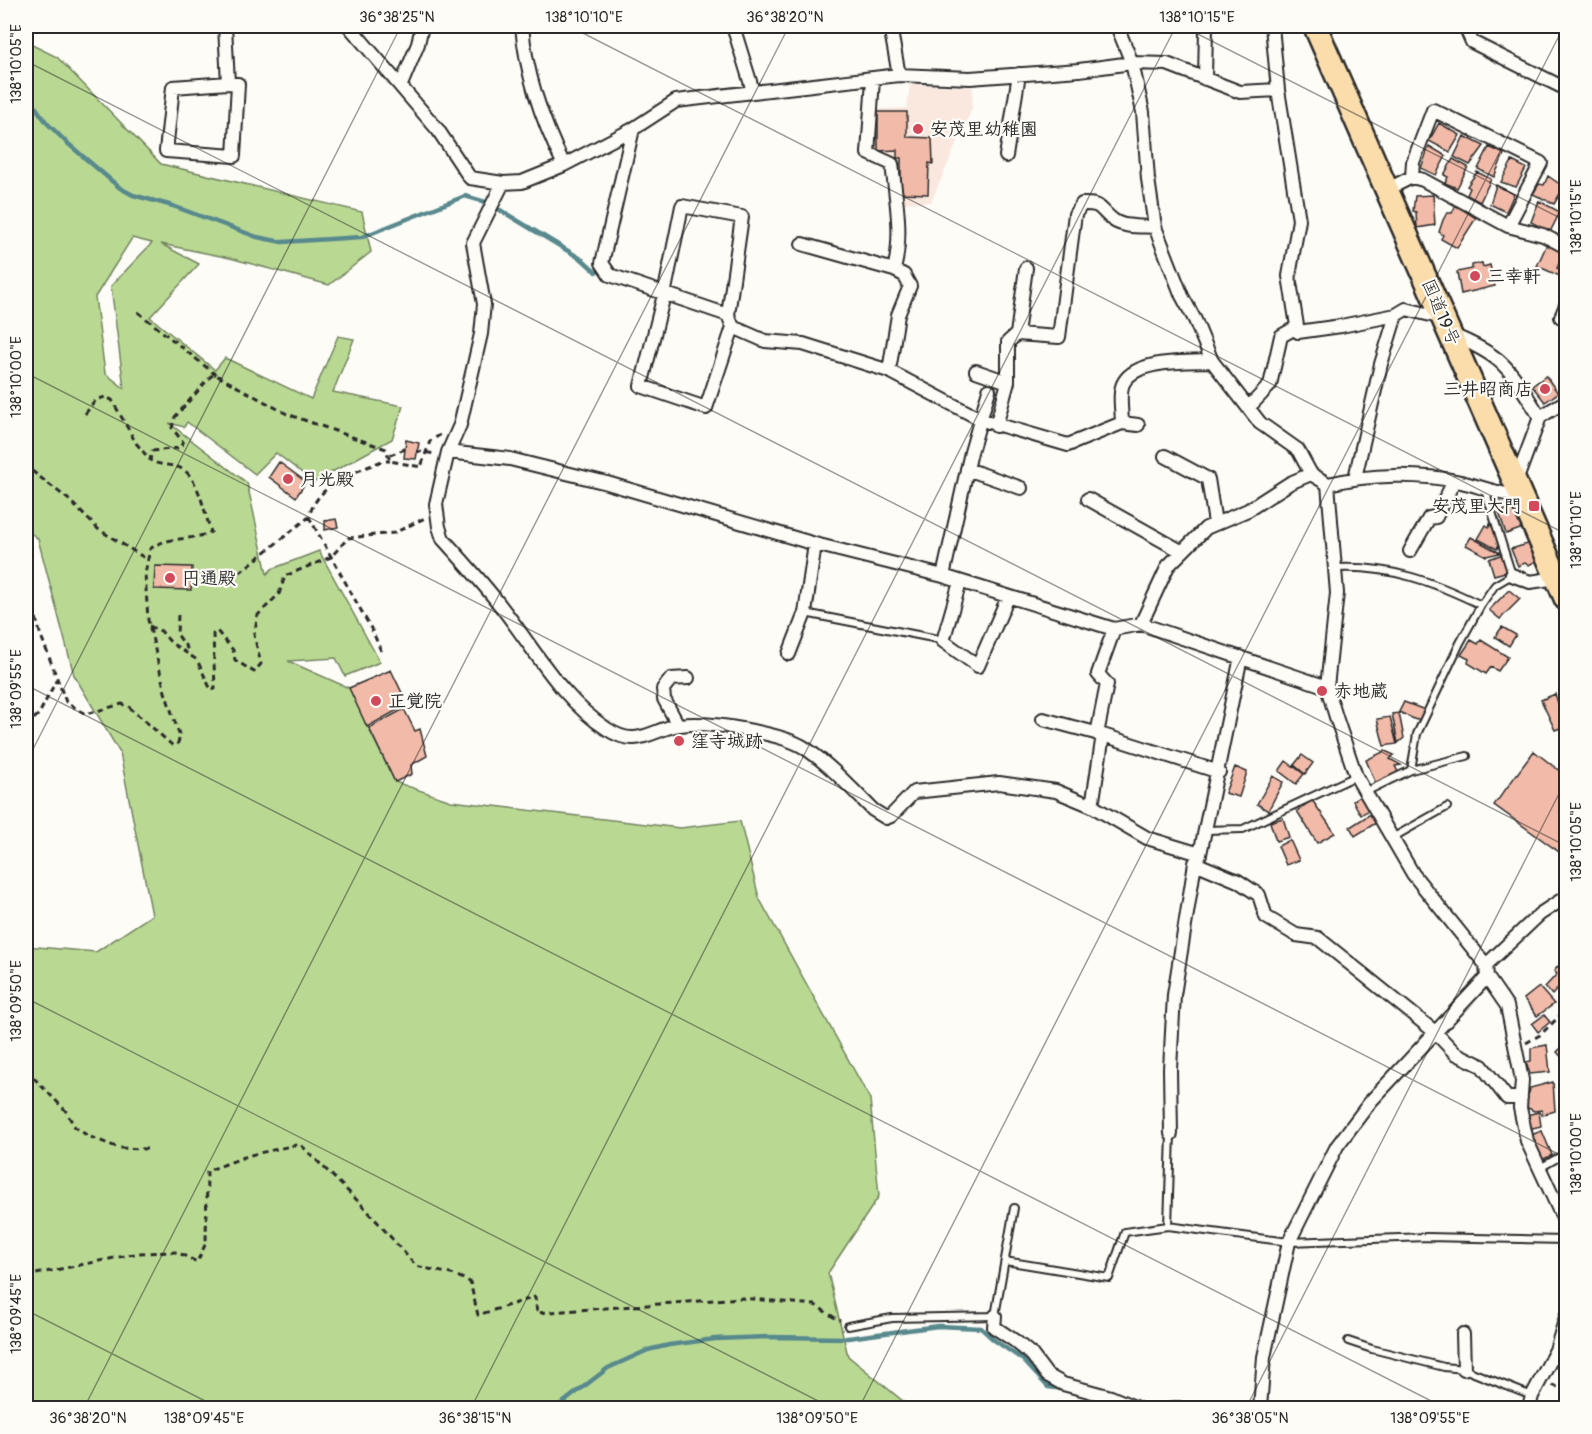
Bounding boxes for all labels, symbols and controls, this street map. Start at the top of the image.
text: 36°38'25"N [359,8,435,27]
text: 138°10'10"E [545,8,623,27]
text: 36°38'20"N [746,8,824,27]
text: 138°10'15"E [1159,8,1235,27]
text: 138°10'05"E [7,24,26,104]
place label: 安茂里幼稚園 [930,118,1038,141]
marker: 安茂里幼稚園 [911,122,925,136]
text: 138°10'15"E [1567,179,1586,255]
place label: 三幸軒 [1487,265,1541,288]
marker: 三幸軒 [1468,269,1482,283]
street label: 国道19号 [1416,275,1465,349]
text: 138°10'00"E [7,336,26,418]
place label: 三井昭商店 [1443,378,1533,401]
marker: 三井昭商店 [1538,382,1552,396]
place label: 月光殿 [300,468,354,491]
marker: 月光殿 [281,472,295,486]
text: 138°10'10"E [1567,491,1586,569]
place label: 安茂里大門 [1432,495,1522,518]
marker: 安茂里大門 [1527,499,1541,513]
place label: 円通殿 [182,567,236,590]
marker: 円通殿 [163,571,177,585]
text: 138°09'55"E [7,649,26,729]
place label: 赤地蔵 [1334,680,1388,703]
marker: 赤地蔵 [1315,684,1329,698]
place label: 正覚院 [388,690,442,713]
marker: 正覚院 [369,694,383,708]
place label: 窪寺城跡 [691,730,763,753]
marker: 窪寺城跡 [672,734,686,748]
text: 138°10'05"E [1567,802,1586,882]
text: 138°09'50"E [7,960,26,1042]
text: 138°10'00"E [1567,1113,1586,1195]
text: 138°09'45"E [7,1274,26,1354]
text: 36°38'20"N [49,1409,127,1428]
text: 138°09'45"E [164,1409,244,1428]
text: 36°38'15"N [439,1409,511,1428]
text: 138°09'50"E [776,1409,858,1428]
text: 36°38'05"N [1211,1409,1289,1428]
text: 138°09'55"E [1390,1409,1470,1428]

